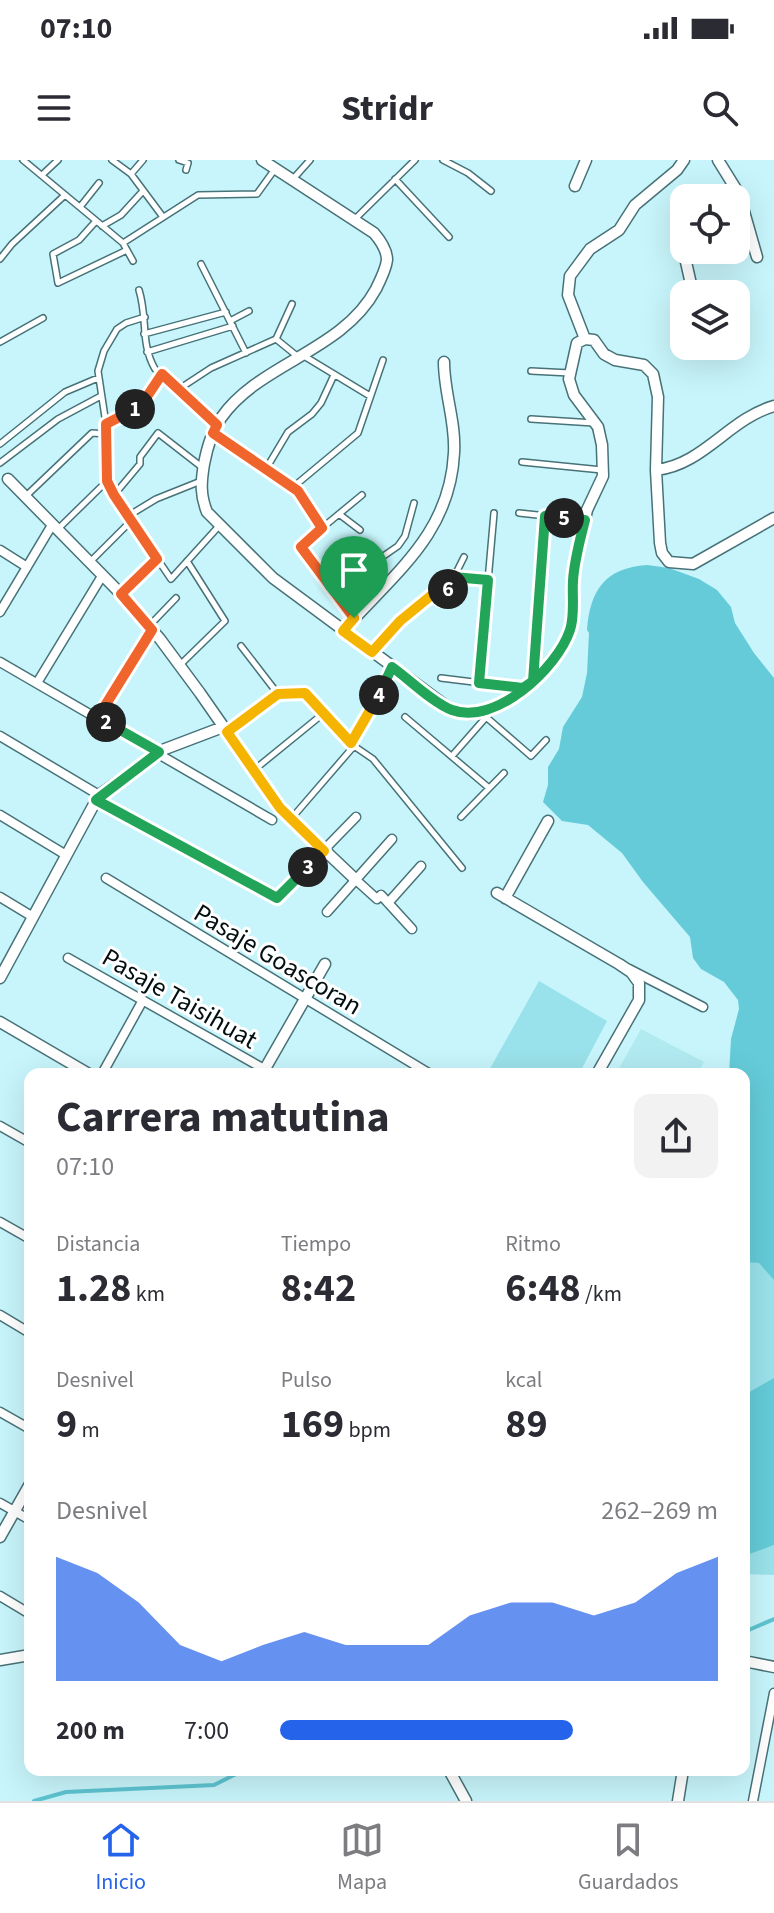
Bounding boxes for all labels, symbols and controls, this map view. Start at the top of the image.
text: 07:10 [40,7,112,50]
text: Stridr [341,83,433,134]
icon: menu [32,86,76,130]
icon: search [698,86,742,130]
map controls [670,184,750,360]
button: locate [670,184,750,264]
button: layers [670,280,750,360]
pin: 1 [115,389,155,429]
text: 1 [129,393,141,425]
pin: 5 [544,498,584,538]
text: 5 [558,502,570,534]
pin [320,536,388,618]
icon: arrive [332,548,376,592]
pin: 6 [428,569,468,609]
text: 6 [442,573,454,605]
pin: 4 [359,675,399,715]
text: 4 [373,679,385,711]
pin: 2 [86,702,126,742]
text: 2 [100,706,112,738]
pin: 3 [288,847,328,887]
text: 3 [302,851,314,883]
street label: Pasaje Goascoran [187,895,369,1024]
street label: Pasaje Taisihuat [95,939,264,1058]
text: Carrera matutina [56,1086,390,1149]
button: share [634,1094,718,1178]
text: 07:10 [56,1148,114,1185]
text: Distancia [56,1228,140,1260]
text: Tiempo [281,1228,351,1260]
text: Ritmo [505,1228,561,1260]
text: 1.28 [56,1260,131,1317]
text: 8:42 [281,1260,356,1317]
text: 6:48 [505,1260,581,1317]
text: km [131,1278,165,1310]
text: /km [581,1278,622,1310]
text: Desnivel [56,1364,134,1396]
text: Pulso [281,1364,332,1396]
text: kcal [505,1364,542,1396]
text: 9 [56,1396,77,1453]
text: 169 [281,1396,344,1453]
text: 89 [505,1396,548,1453]
text: m [77,1414,100,1446]
text: bpm [344,1414,391,1446]
text: Desnivel [56,1492,148,1529]
text: 262–269 m [601,1492,718,1529]
text: 200 m [56,1712,125,1749]
text: 7:00 [184,1712,229,1749]
tab: Inicio [95,1818,146,1898]
tab: Mapa [337,1818,387,1898]
tab: Guardados [578,1818,679,1898]

